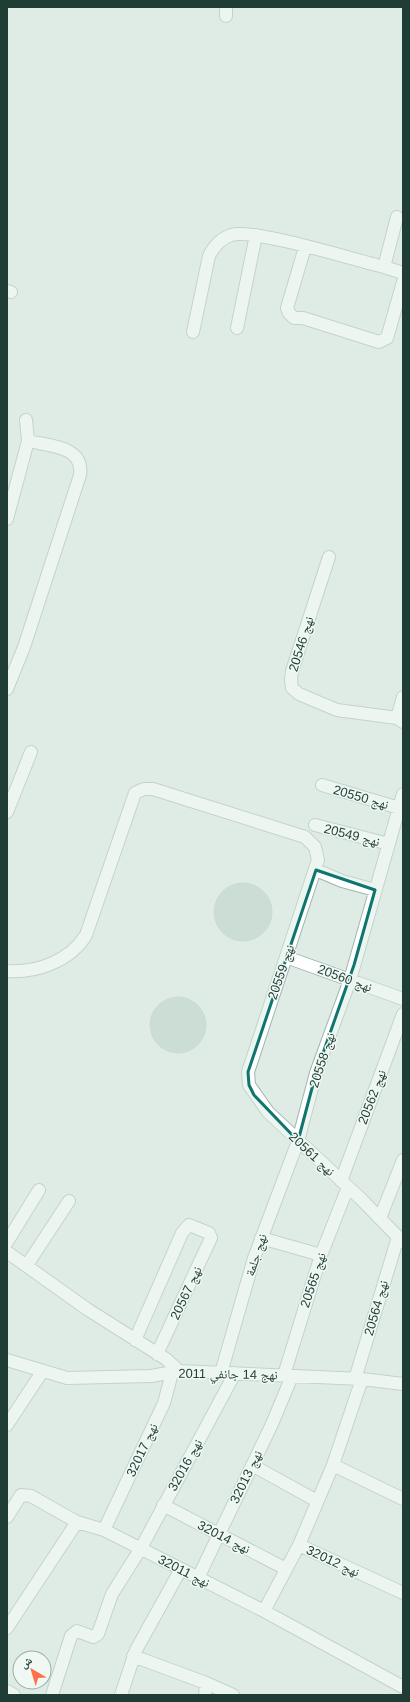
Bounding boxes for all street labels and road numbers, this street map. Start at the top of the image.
street label: نهج 20546 [285,615,318,674]
street label: نهج 20550 [331,782,390,814]
street label: نهج 20549 [322,821,381,851]
street label: نهج 20559 [265,943,299,1002]
street label: نهج 20560 [315,961,374,997]
street label: نهج 20558 [306,1031,340,1090]
street label: نهج 20562 [355,1068,391,1127]
street label: نهج 20561 [285,1129,338,1180]
street label: نهج جلمة [242,1232,272,1279]
street label: نهج 20565 [297,1251,331,1310]
street label: نهج 20567 [167,1264,207,1323]
street label: نهج 20564 [361,1279,393,1338]
street label: نهج 14 جانفي 2011 [178,1366,278,1386]
street label: نهج 32017 [123,1421,163,1480]
street label: نهج 32016 [165,1436,207,1495]
street label: نهج 32013 [227,1448,267,1507]
street label: نهج 32014 [194,1517,253,1558]
street label: نهج 32012 [303,1542,362,1582]
street label: نهج 32011 [155,1552,212,1592]

